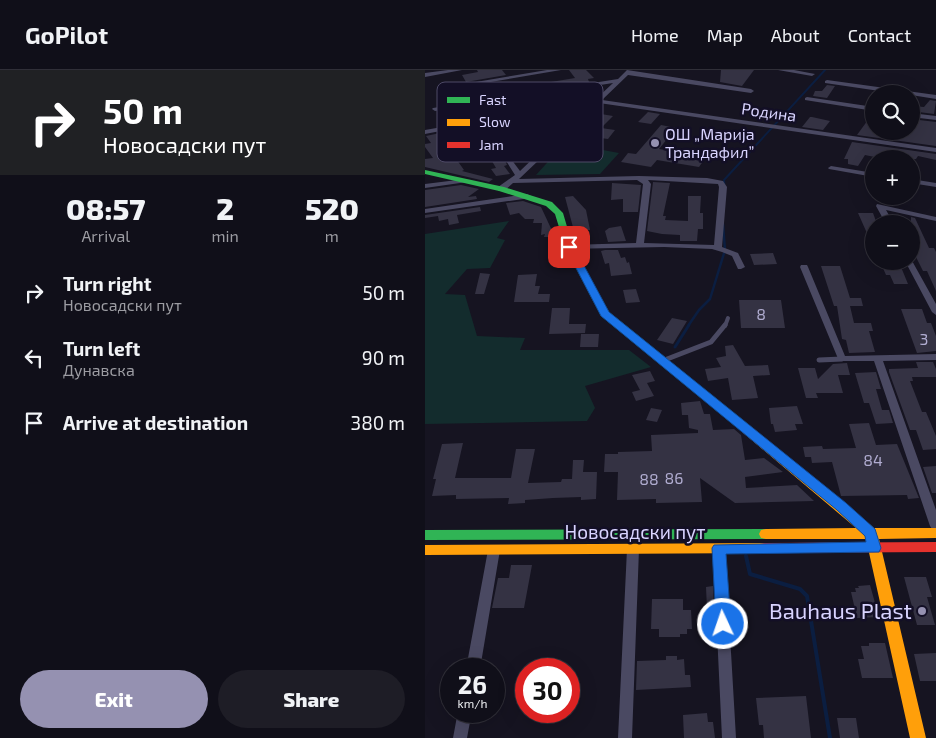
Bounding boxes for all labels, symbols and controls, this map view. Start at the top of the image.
text: GoPilot [25,20,108,49]
text: Home [631,24,679,46]
text: Map [707,24,743,46]
text: About [771,24,820,46]
text: Contact [848,24,911,46]
legend [437,82,603,162]
map controls [865,85,920,270]
button: search [865,85,920,140]
text: 50 m [103,89,183,131]
icon: right [20,90,85,155]
text: Fast [479,91,506,108]
street label: Родина [740,98,798,125]
text: Slow [479,113,511,130]
place label: ОШ „Марија Трандафил” [665,124,755,161]
text: Новосадски пут [103,131,266,157]
text: Jam [479,136,504,153]
marker: ОШ „Марија Трандафил” [649,137,661,149]
button: + [865,150,920,205]
text: 08:57 [66,190,145,226]
text: 2 [216,190,234,226]
text: 520 [305,190,359,226]
button: − [865,215,920,270]
text: Arrival [81,226,130,245]
text: min [212,226,239,245]
text: m [325,226,339,245]
pin [548,226,590,268]
icon: arrive [555,233,583,261]
text: Turn right [63,272,151,295]
icon: right [20,279,48,307]
text: 50 m [362,281,405,304]
text: Новосадски пут [63,295,182,314]
house number: 8 [756,304,766,323]
house number: 3 [920,329,928,348]
text: Turn left [63,337,140,360]
icon: left [20,344,48,372]
text: 90 m [362,346,405,369]
text: Дунавска [63,360,135,379]
icon: arrive [20,409,48,437]
text: Arrive at destination [63,411,248,434]
text: 380 m [351,411,405,434]
house number: 84 [863,450,883,469]
house number: 86 [665,468,683,487]
house number: 88 [639,469,659,488]
street label: Новосадски пут [564,520,706,544]
position arrow [696,597,748,649]
place label: Bauhaus Plast [769,597,912,623]
marker: Bauhaus Plast [916,605,928,617]
speed limit sign: 30 [515,658,580,723]
text: 26 [458,669,487,699]
button: Exit [20,670,208,728]
button: Share [218,670,405,728]
text: km/h [458,696,487,710]

